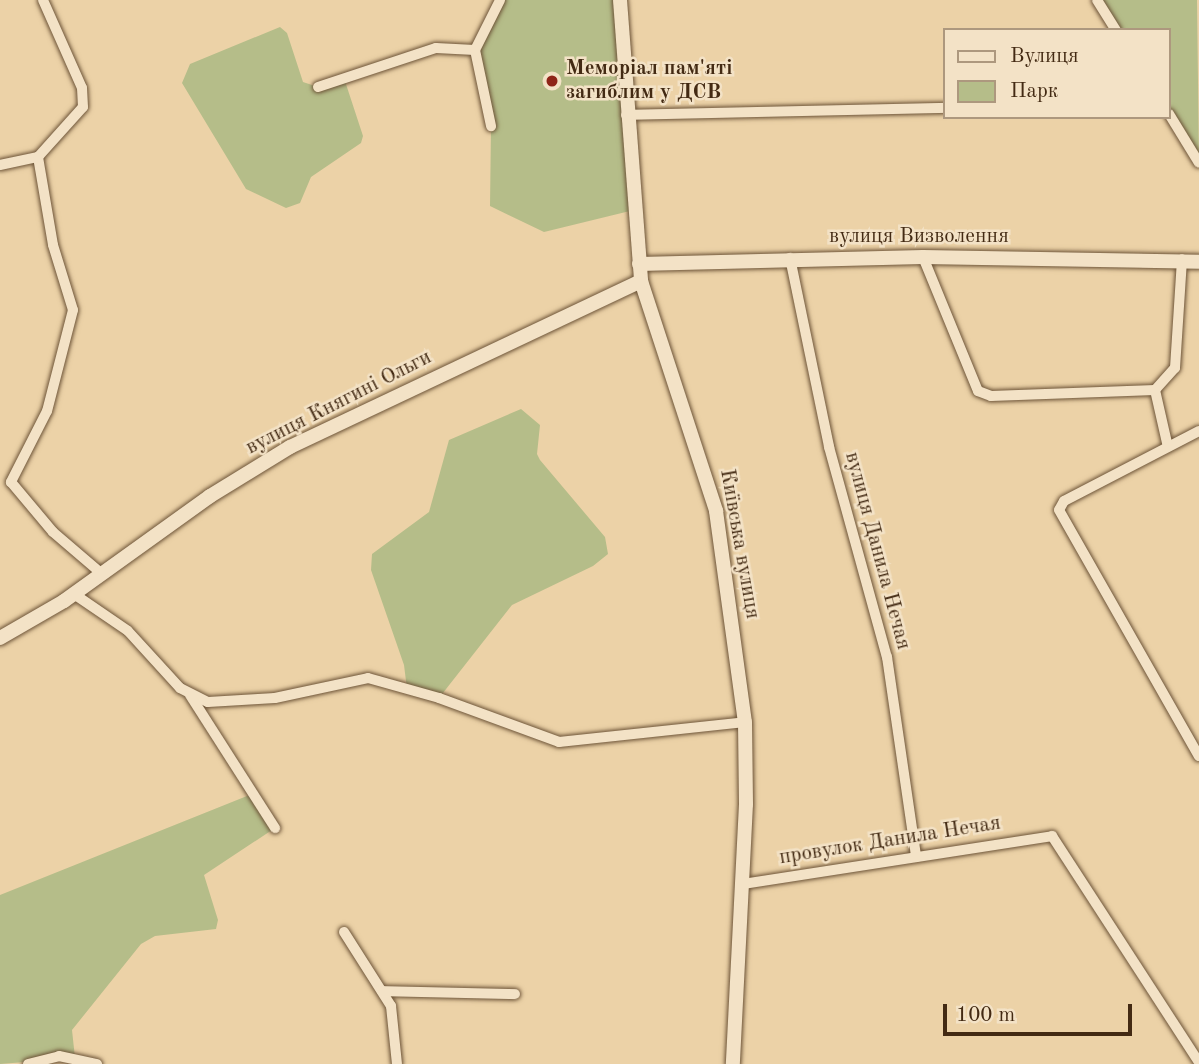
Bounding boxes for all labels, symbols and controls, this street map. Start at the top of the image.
legend [944,28,1171,119]
text: Вулиця [1010,46,1079,67]
place label: Меморіал пам'яті загиблим у ДСВ [566,56,732,106]
marker: Меморіал пам'яті загиблим у ДСВ [544,73,560,89]
text: Парк [1010,81,1058,102]
street label: вулиця Визволення [829,224,1009,250]
street label: вулиця Княгині Ольги [242,345,436,461]
street label: вулиця Данила Нечая [838,449,916,653]
street label: Київська вулиця [713,467,765,621]
street label: провулок Данила Нечая [777,811,1003,871]
scale bar [947,990,1136,1034]
text: 100 m [956,1005,1015,1026]

